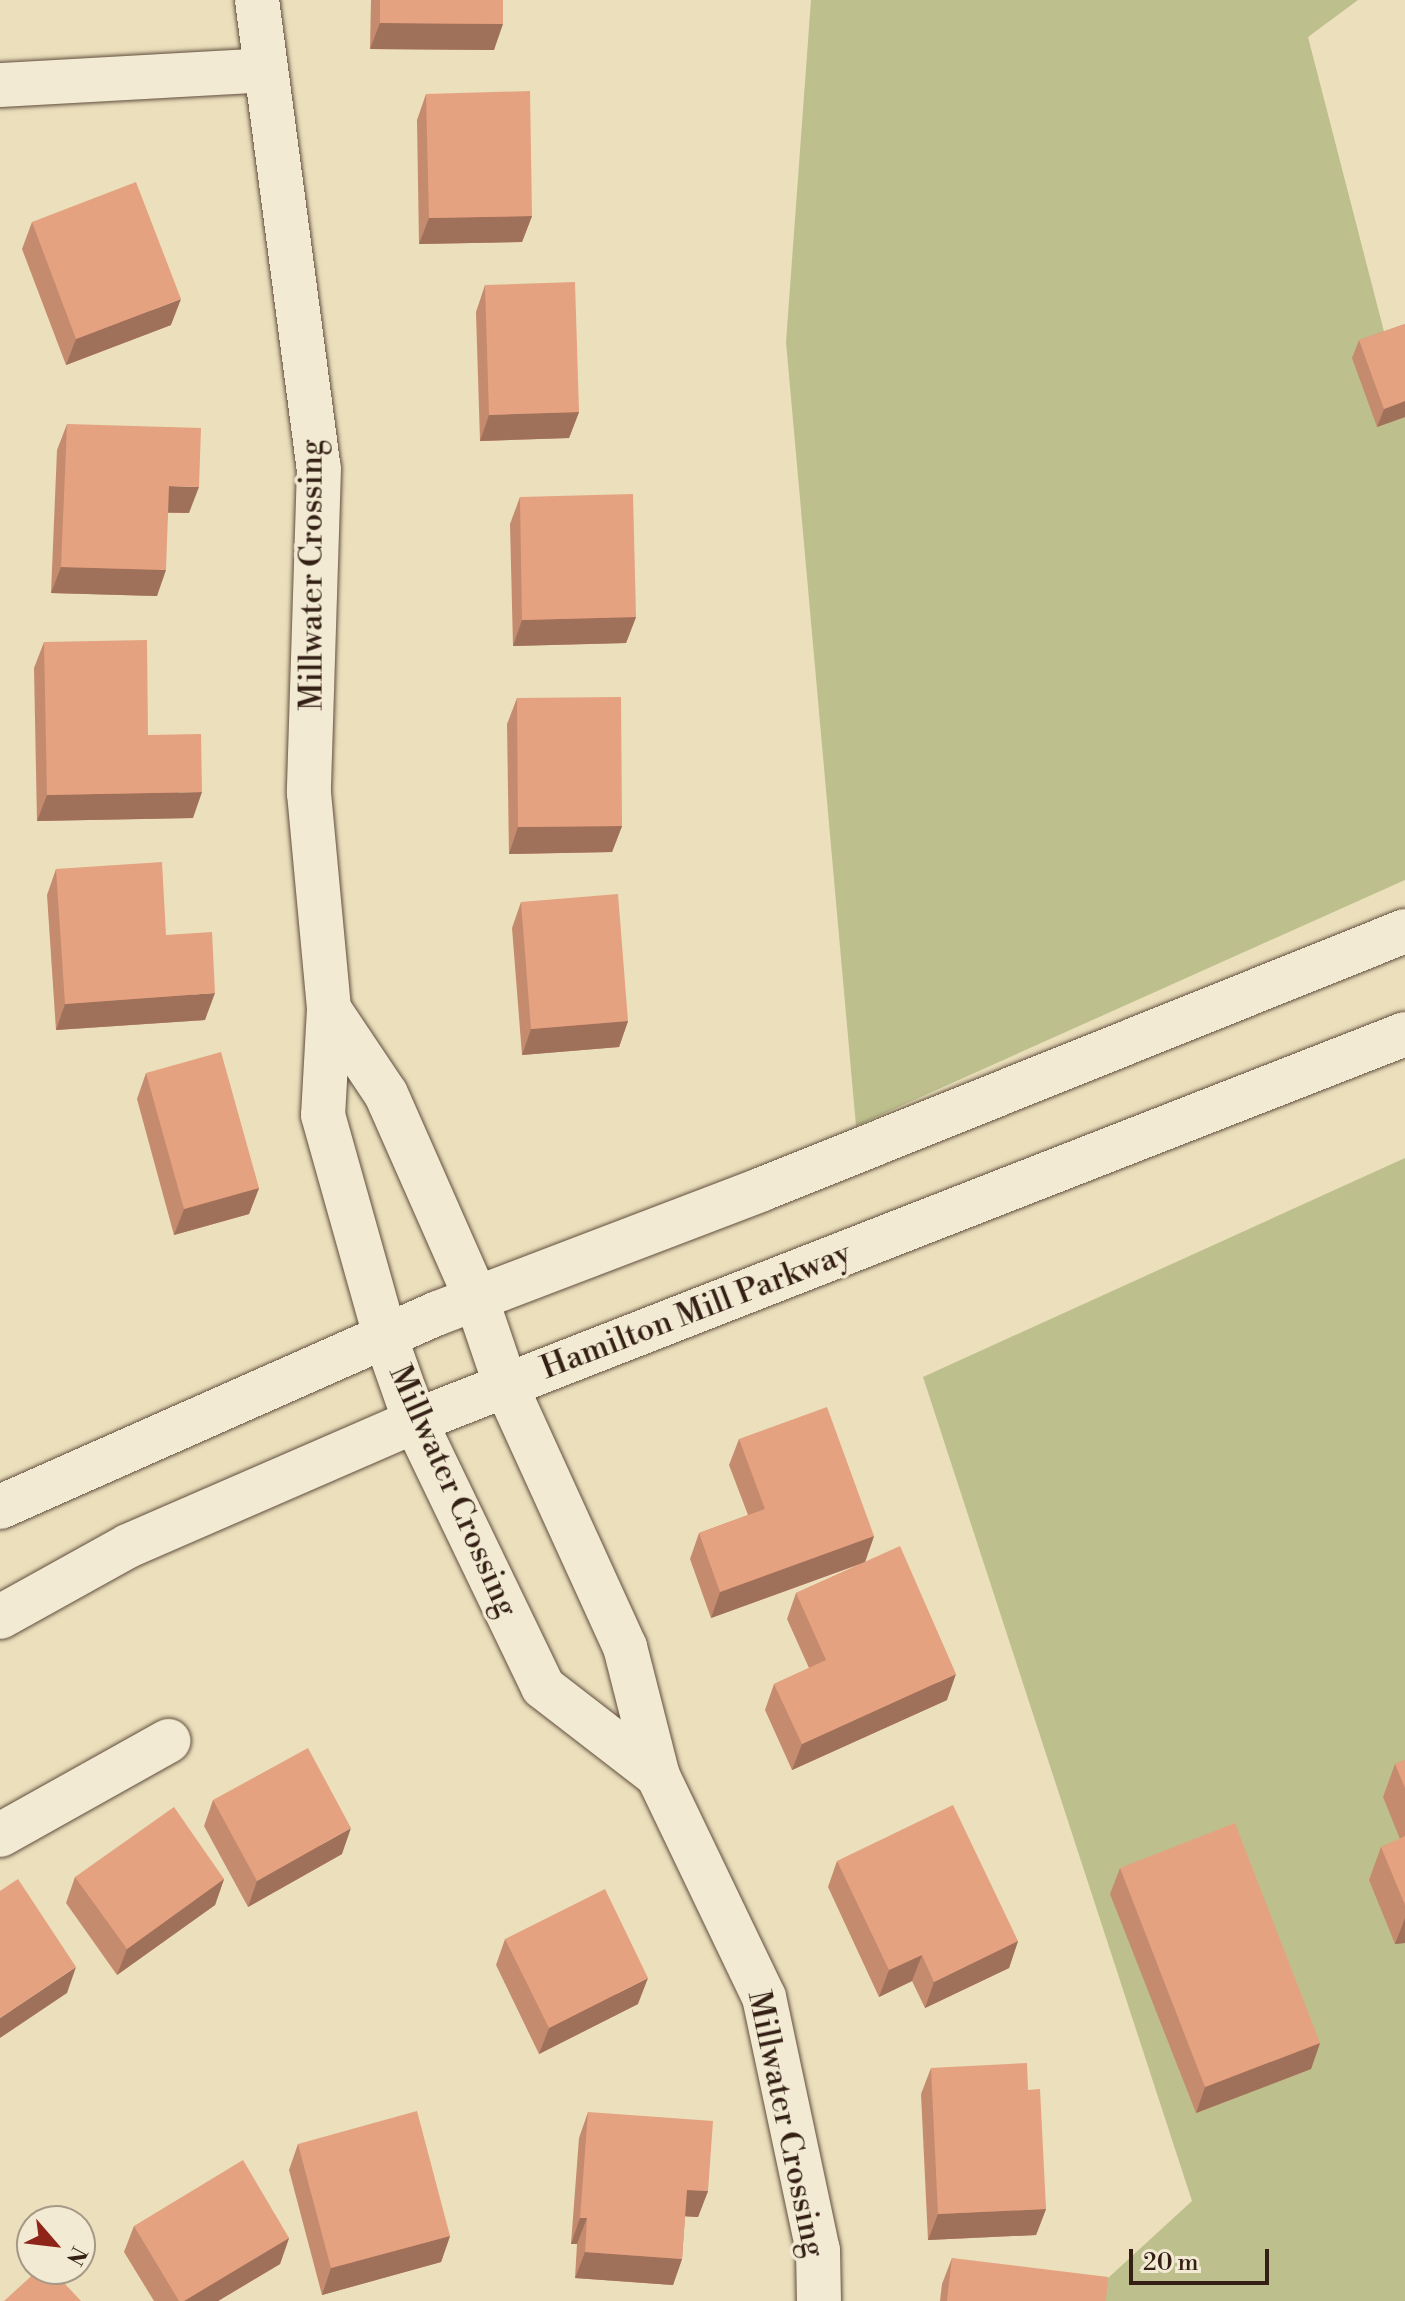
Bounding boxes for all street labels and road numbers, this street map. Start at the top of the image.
street label: Millwater Crossing [293,439,331,711]
street label: Hamilton Mill Parkway [535,1234,857,1388]
street label: Millwater Crossing [380,1359,526,1623]
street label: Millwater Crossing [739,1987,833,2261]

